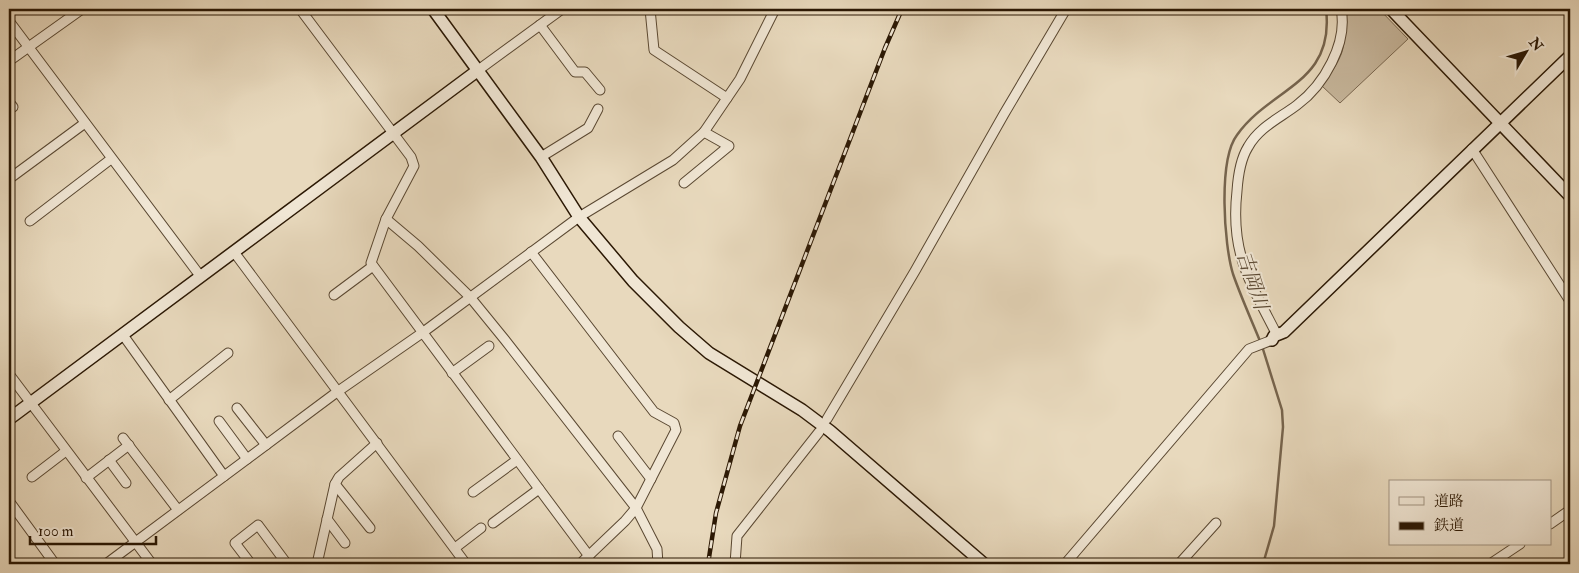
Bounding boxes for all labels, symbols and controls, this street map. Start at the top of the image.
north arrow [1502,28,1552,78]
text: N [1525,33,1547,55]
water label: 吉岡川 [1231,248,1274,314]
legend [1389,480,1552,546]
text: 道路 [1434,492,1464,511]
scale bar [30,513,156,545]
text: 鉄道 [1434,516,1464,535]
text: 100 m [38,522,74,541]

